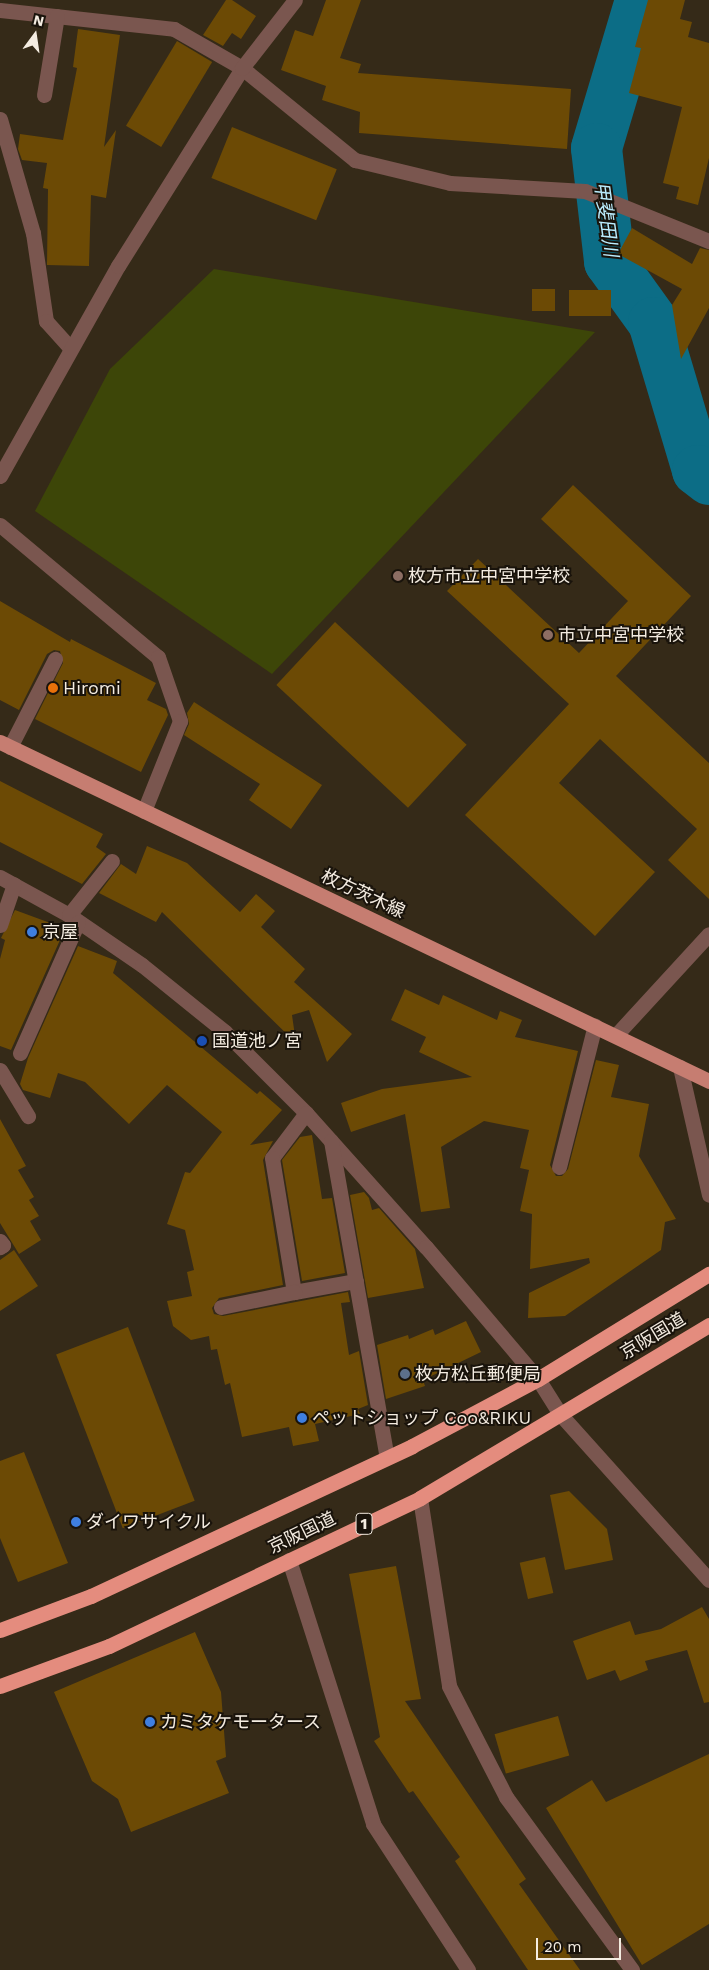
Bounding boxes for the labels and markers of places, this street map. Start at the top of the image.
place label: 枚方市立中宮中学校 [408,565,570,587]
marker: 枚方市立中宮中学校 [392,570,404,582]
place label: 市立中宮中学校 [558,624,684,646]
marker: 市立中宮中学校 [542,629,554,641]
place label: Hiromi [63,677,121,699]
marker: Hiromi [47,682,59,694]
place label: 京屋 [42,921,78,943]
marker: 京屋 [26,926,38,938]
place label: 国道池ノ宮 [212,1030,302,1052]
marker: 国道池ノ宮 [196,1035,208,1047]
place label: 枚方松丘郵便局 [415,1363,541,1385]
marker: 枚方松丘郵便局 [399,1368,411,1380]
place label: ペットショップ Coo&RIKU [312,1407,531,1429]
marker: ペットショップ Coo&RIKU [296,1412,308,1424]
place label: ダイワサイクル [86,1511,212,1533]
marker: ダイワサイクル [70,1516,82,1528]
place label: カミタケモータース [160,1711,322,1733]
marker: カミタケモータース [144,1716,156,1728]

